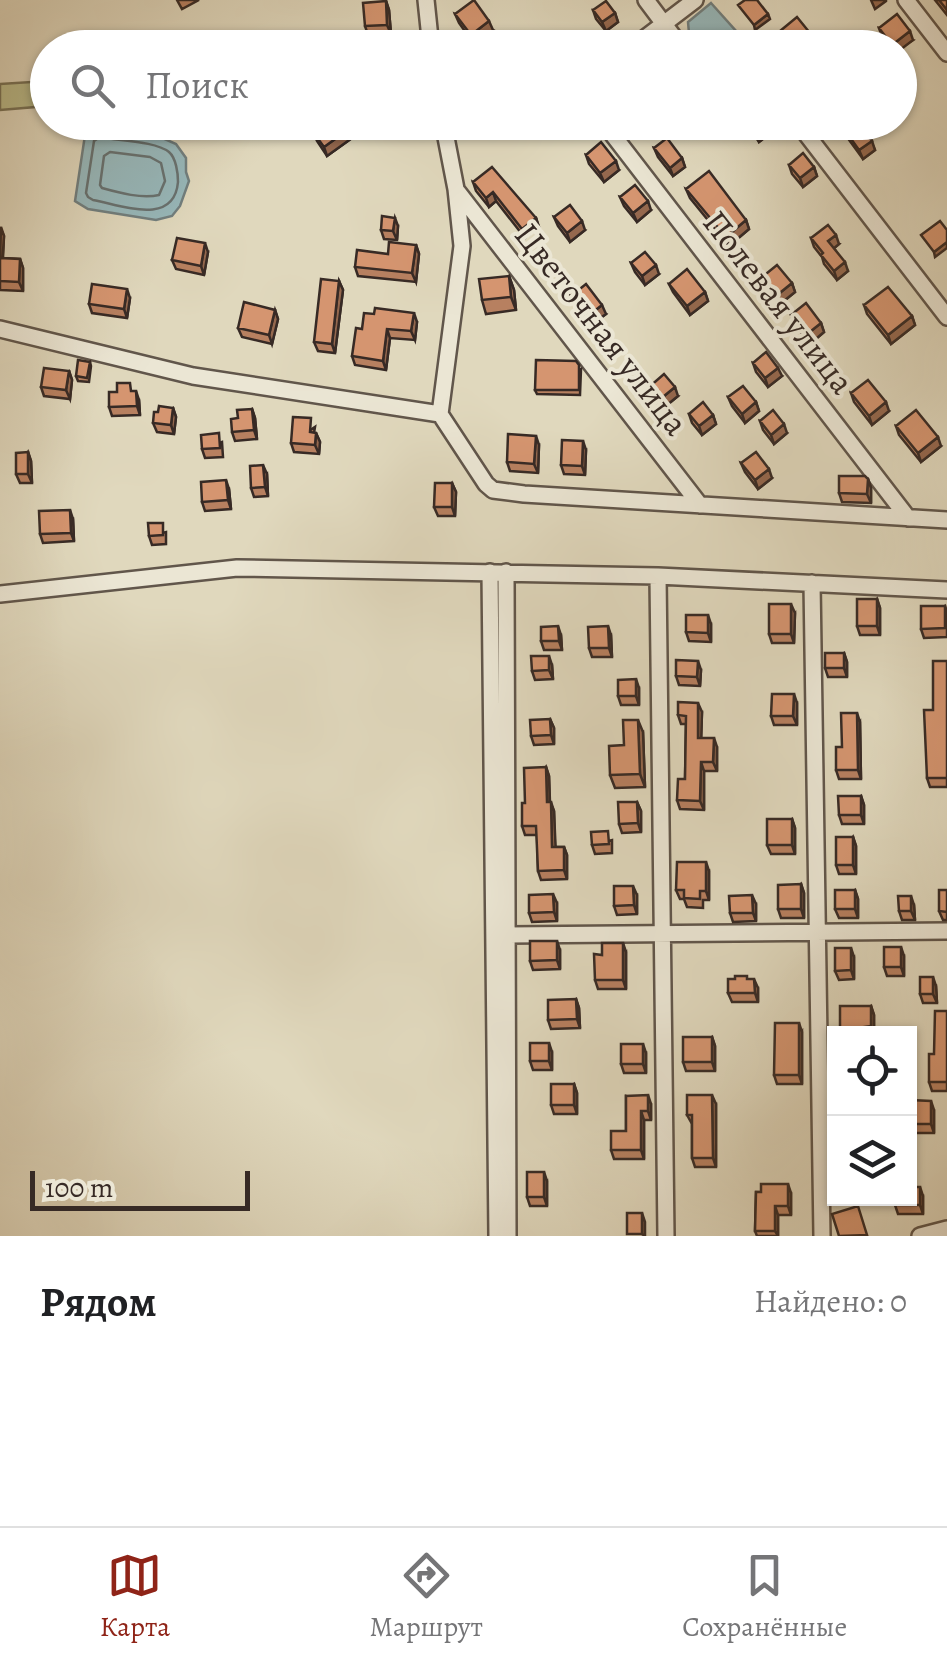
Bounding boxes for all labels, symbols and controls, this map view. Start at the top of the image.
search box [30,30,917,140]
icon: search [65,58,120,113]
text: Поиск [145,59,249,111]
street label: Полевая улица [692,200,866,404]
street label: Цветочная улица [504,213,700,445]
map controls [827,1026,917,1206]
button: locate [827,1026,917,1116]
button: layers [827,1116,917,1206]
scale bar [30,1166,250,1210]
text: 100 m [45,1169,113,1207]
text: Рядом [40,1273,157,1330]
text: Найдено: 0 [754,1279,907,1323]
tab: Карта [100,1548,170,1646]
tab: Маршрут [370,1548,483,1646]
tab: Сохранённые [682,1548,847,1646]

